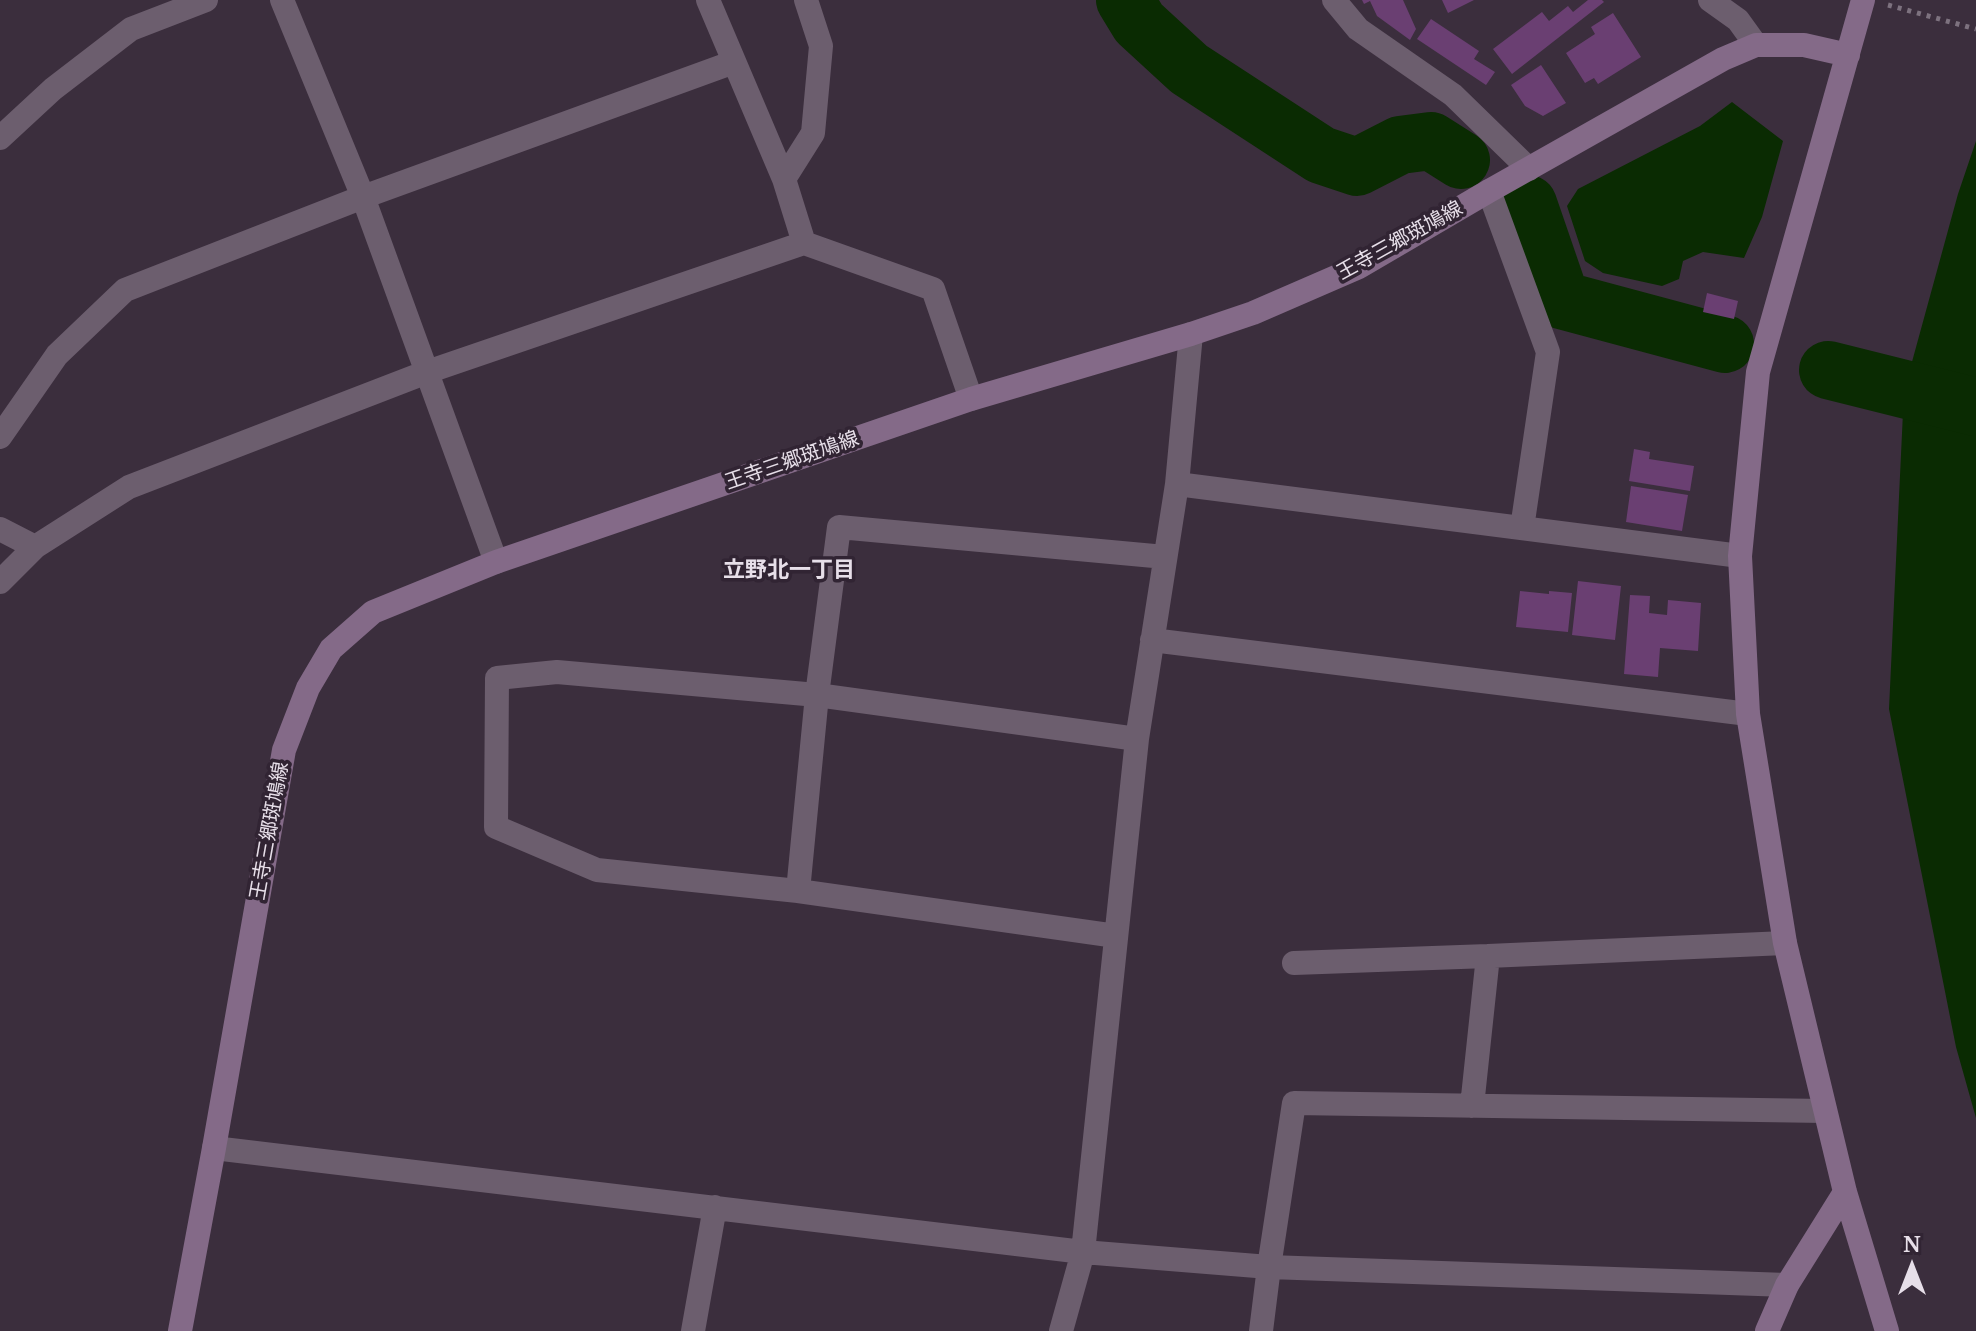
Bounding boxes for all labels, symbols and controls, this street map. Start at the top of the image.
street label: 王寺三郷斑鳩線 [1333,197,1467,285]
street label: 王寺三郷斑鳩線 [722,427,862,495]
district label: 立野北一丁目 [723,558,855,584]
street label: 王寺三郷斑鳩線 [246,760,294,902]
north arrow [1872,1227,1952,1307]
text: N [1903,1228,1921,1258]

